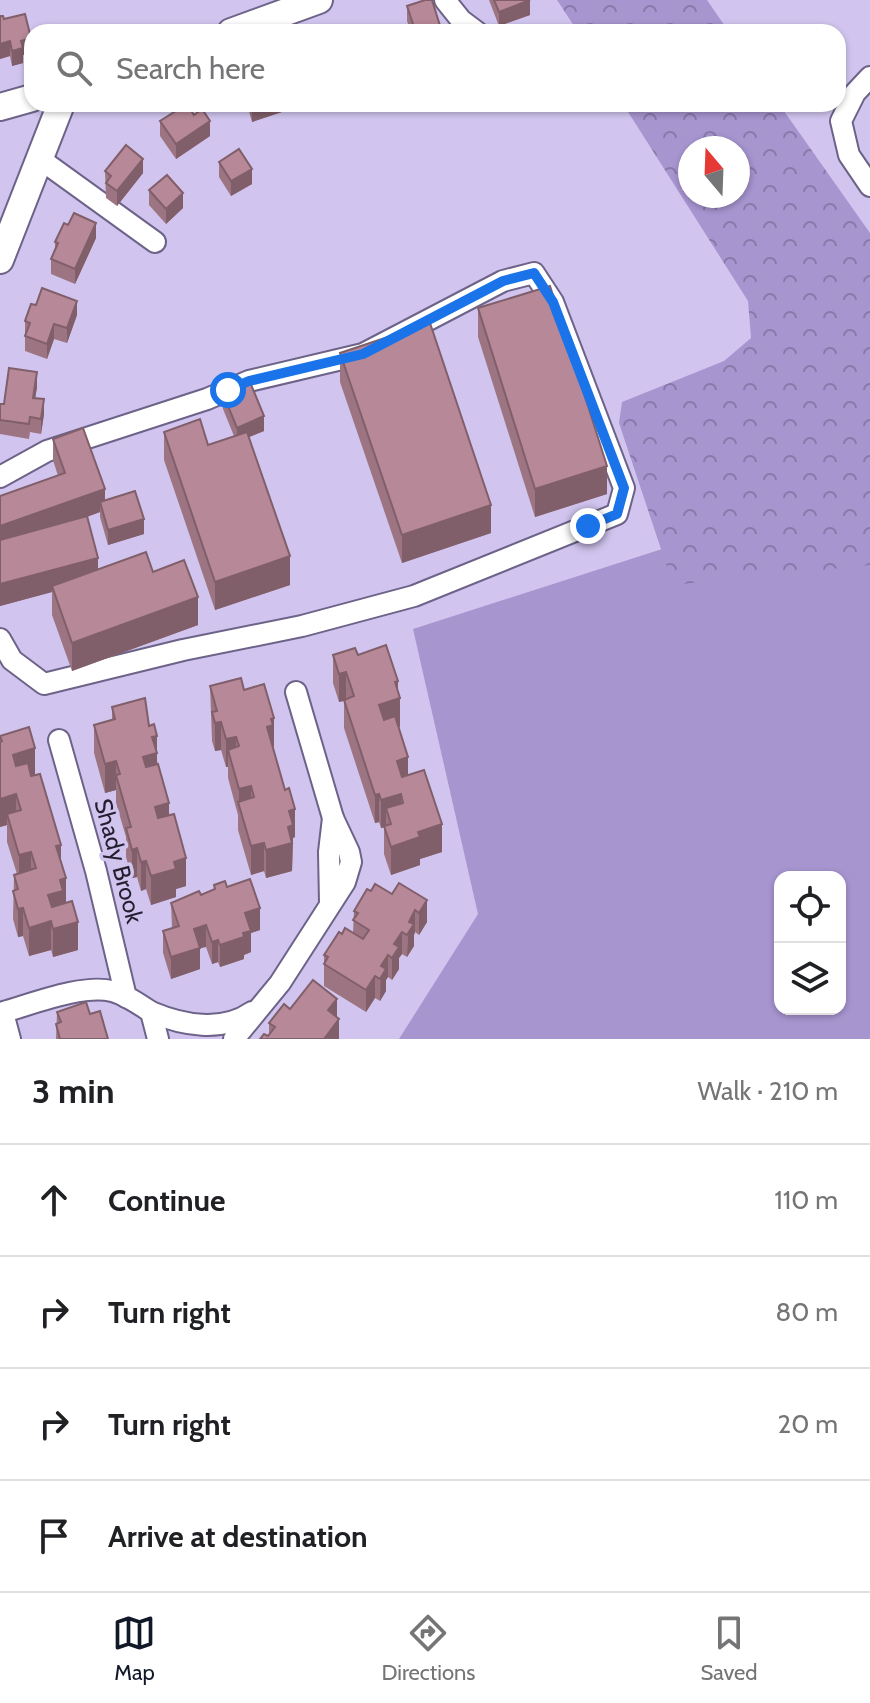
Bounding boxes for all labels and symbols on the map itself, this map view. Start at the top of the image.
north arrow [678,136,750,208]
route start [210,372,246,408]
route end [570,508,606,544]
street label: Shady Brook [88,795,150,927]

